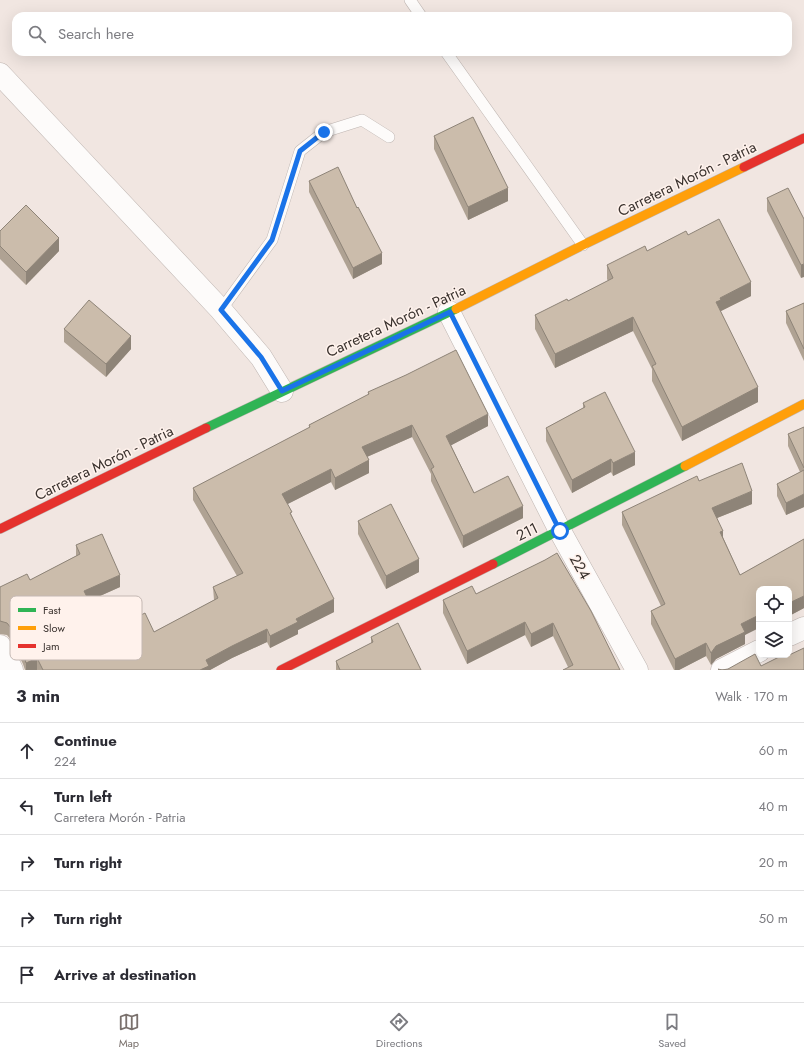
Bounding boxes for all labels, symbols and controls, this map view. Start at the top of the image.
search box [12,12,792,56]
icon: search [26,23,48,45]
text: Search here [58,23,134,45]
route end [315,123,333,141]
street label: Carretera Morón - Patria [614,136,760,222]
street label: Carretera Morón - Patria [323,279,469,363]
street label: Carretera Morón - Patria [31,420,177,506]
street label: 211 [512,517,542,547]
route start [551,522,569,540]
street label: 224 [564,550,596,584]
map controls [756,586,792,658]
button: locate [756,586,792,622]
legend [10,596,142,660]
text: Fast [43,602,61,618]
text: Slow [43,620,65,636]
button: layers [756,622,792,658]
text: Jam [41,638,60,654]
text: 3 min [16,684,60,708]
text: Walk · 170 m [715,687,788,706]
text: Continue [54,730,117,752]
icon: ahead [16,740,38,762]
text: 60 m [759,741,788,760]
text: 224 [54,752,76,771]
text: Turn left [54,786,112,808]
icon: left [16,796,38,818]
text: 40 m [759,797,788,816]
text: Carretera Morón - Patria [54,808,186,827]
icon: right [16,852,38,874]
text: Turn right [54,852,122,874]
text: 20 m [759,853,788,872]
icon: right [16,908,38,930]
text: Turn right [54,908,122,930]
text: 50 m [759,909,788,928]
icon: arrive [16,964,38,986]
text: Arrive at destination [54,964,196,986]
tab: Map [118,1011,140,1051]
tab: Directions [376,1011,422,1051]
tab: Saved [658,1011,686,1051]

